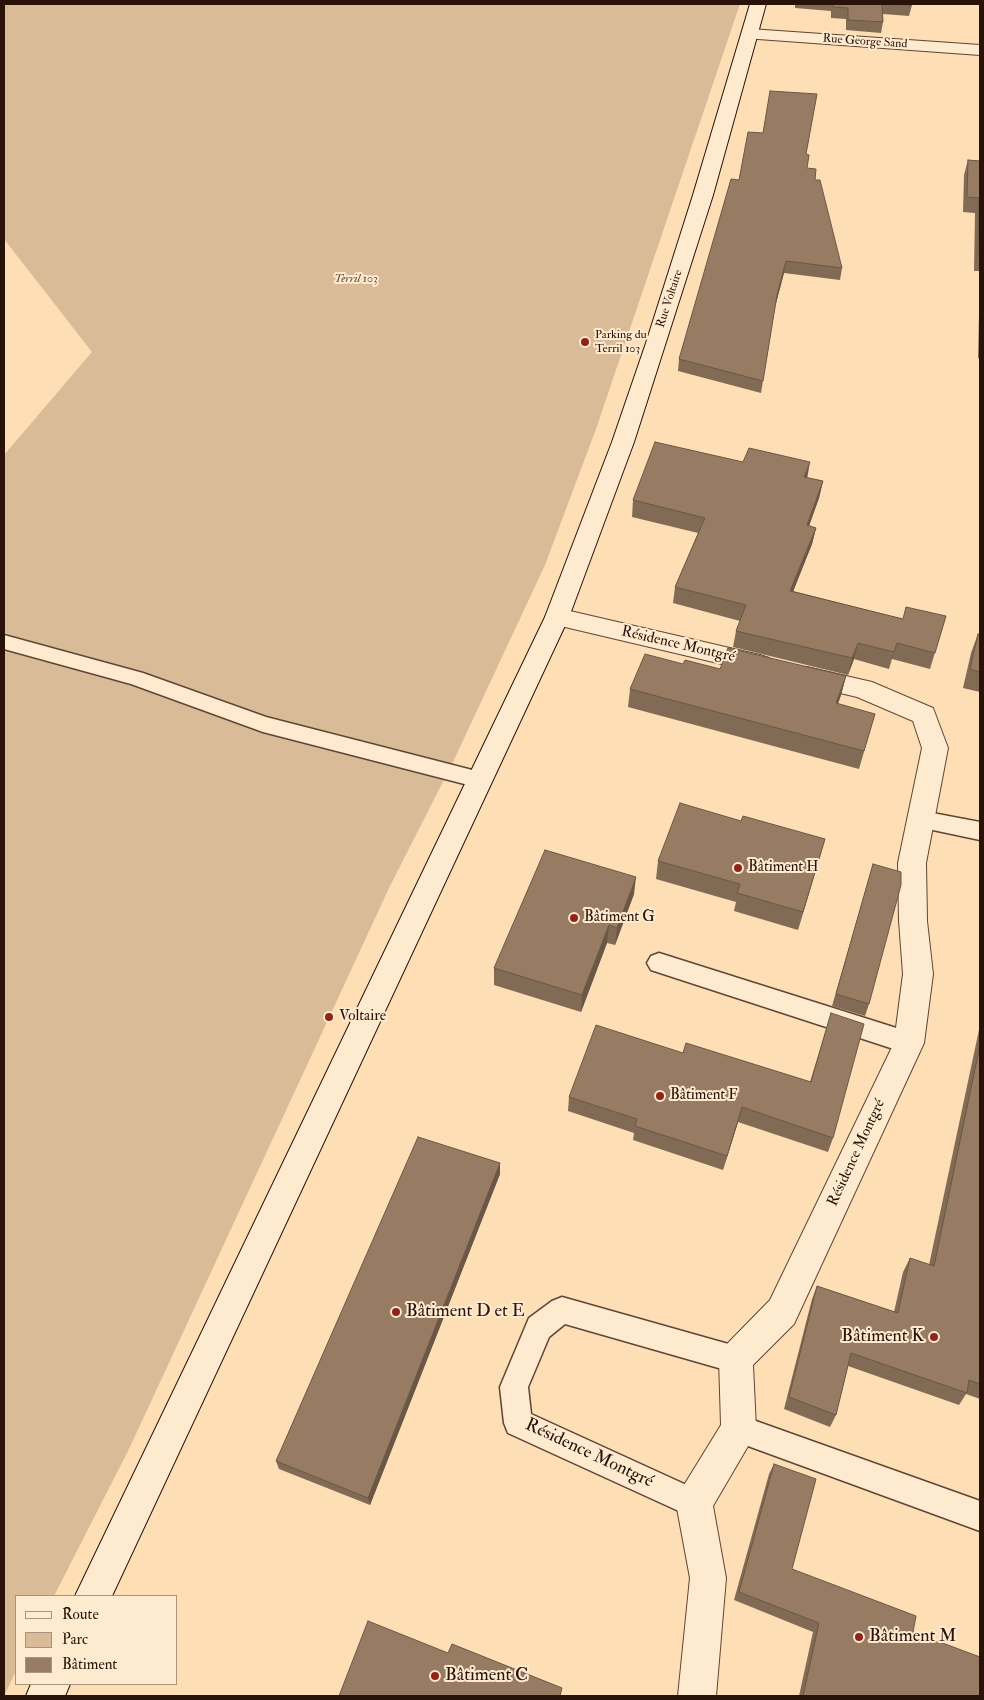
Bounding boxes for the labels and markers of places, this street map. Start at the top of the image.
place label: Parking du Terril 103 [595,328,647,356]
marker: Parking du Terril 103 [579,336,591,348]
place label: Bâtiment H [748,859,819,877]
marker: Bâtiment H [732,862,744,874]
place label: Bâtiment G [584,909,655,927]
marker: Bâtiment G [568,912,580,924]
place label: Voltaire [339,1008,386,1026]
marker: Voltaire [323,1011,335,1023]
place label: Bâtiment F [670,1087,738,1105]
marker: Bâtiment F [654,1090,666,1102]
place label: Bâtiment D et E [406,1301,525,1323]
marker: Bâtiment D et E [390,1306,402,1318]
place label: Bâtiment K [841,1326,924,1348]
marker: Bâtiment K [928,1331,940,1343]
place label: Bâtiment M [869,1626,956,1648]
marker: Bâtiment M [853,1631,865,1643]
place label: Bâtiment C [445,1665,528,1687]
marker: Bâtiment C [429,1670,441,1682]

